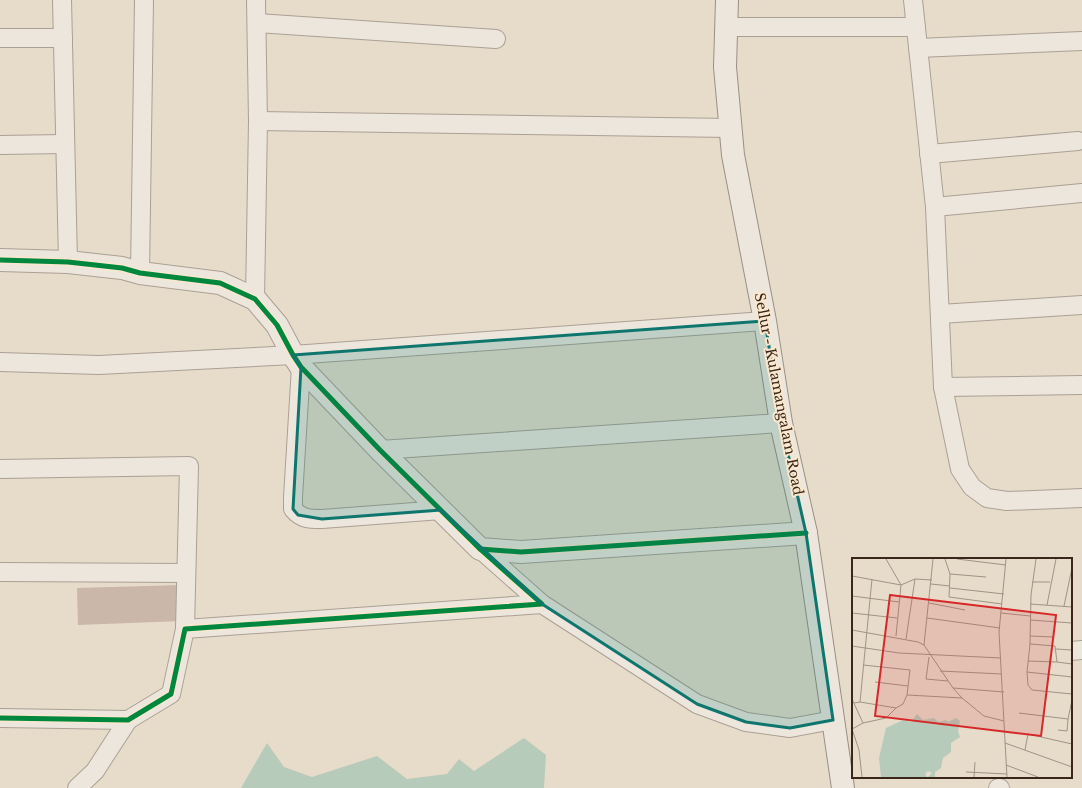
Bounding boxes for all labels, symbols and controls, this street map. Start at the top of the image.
street label: Sellur - Kulamangalam Road [751,291,808,497]
inset map [852,558,1072,778]

